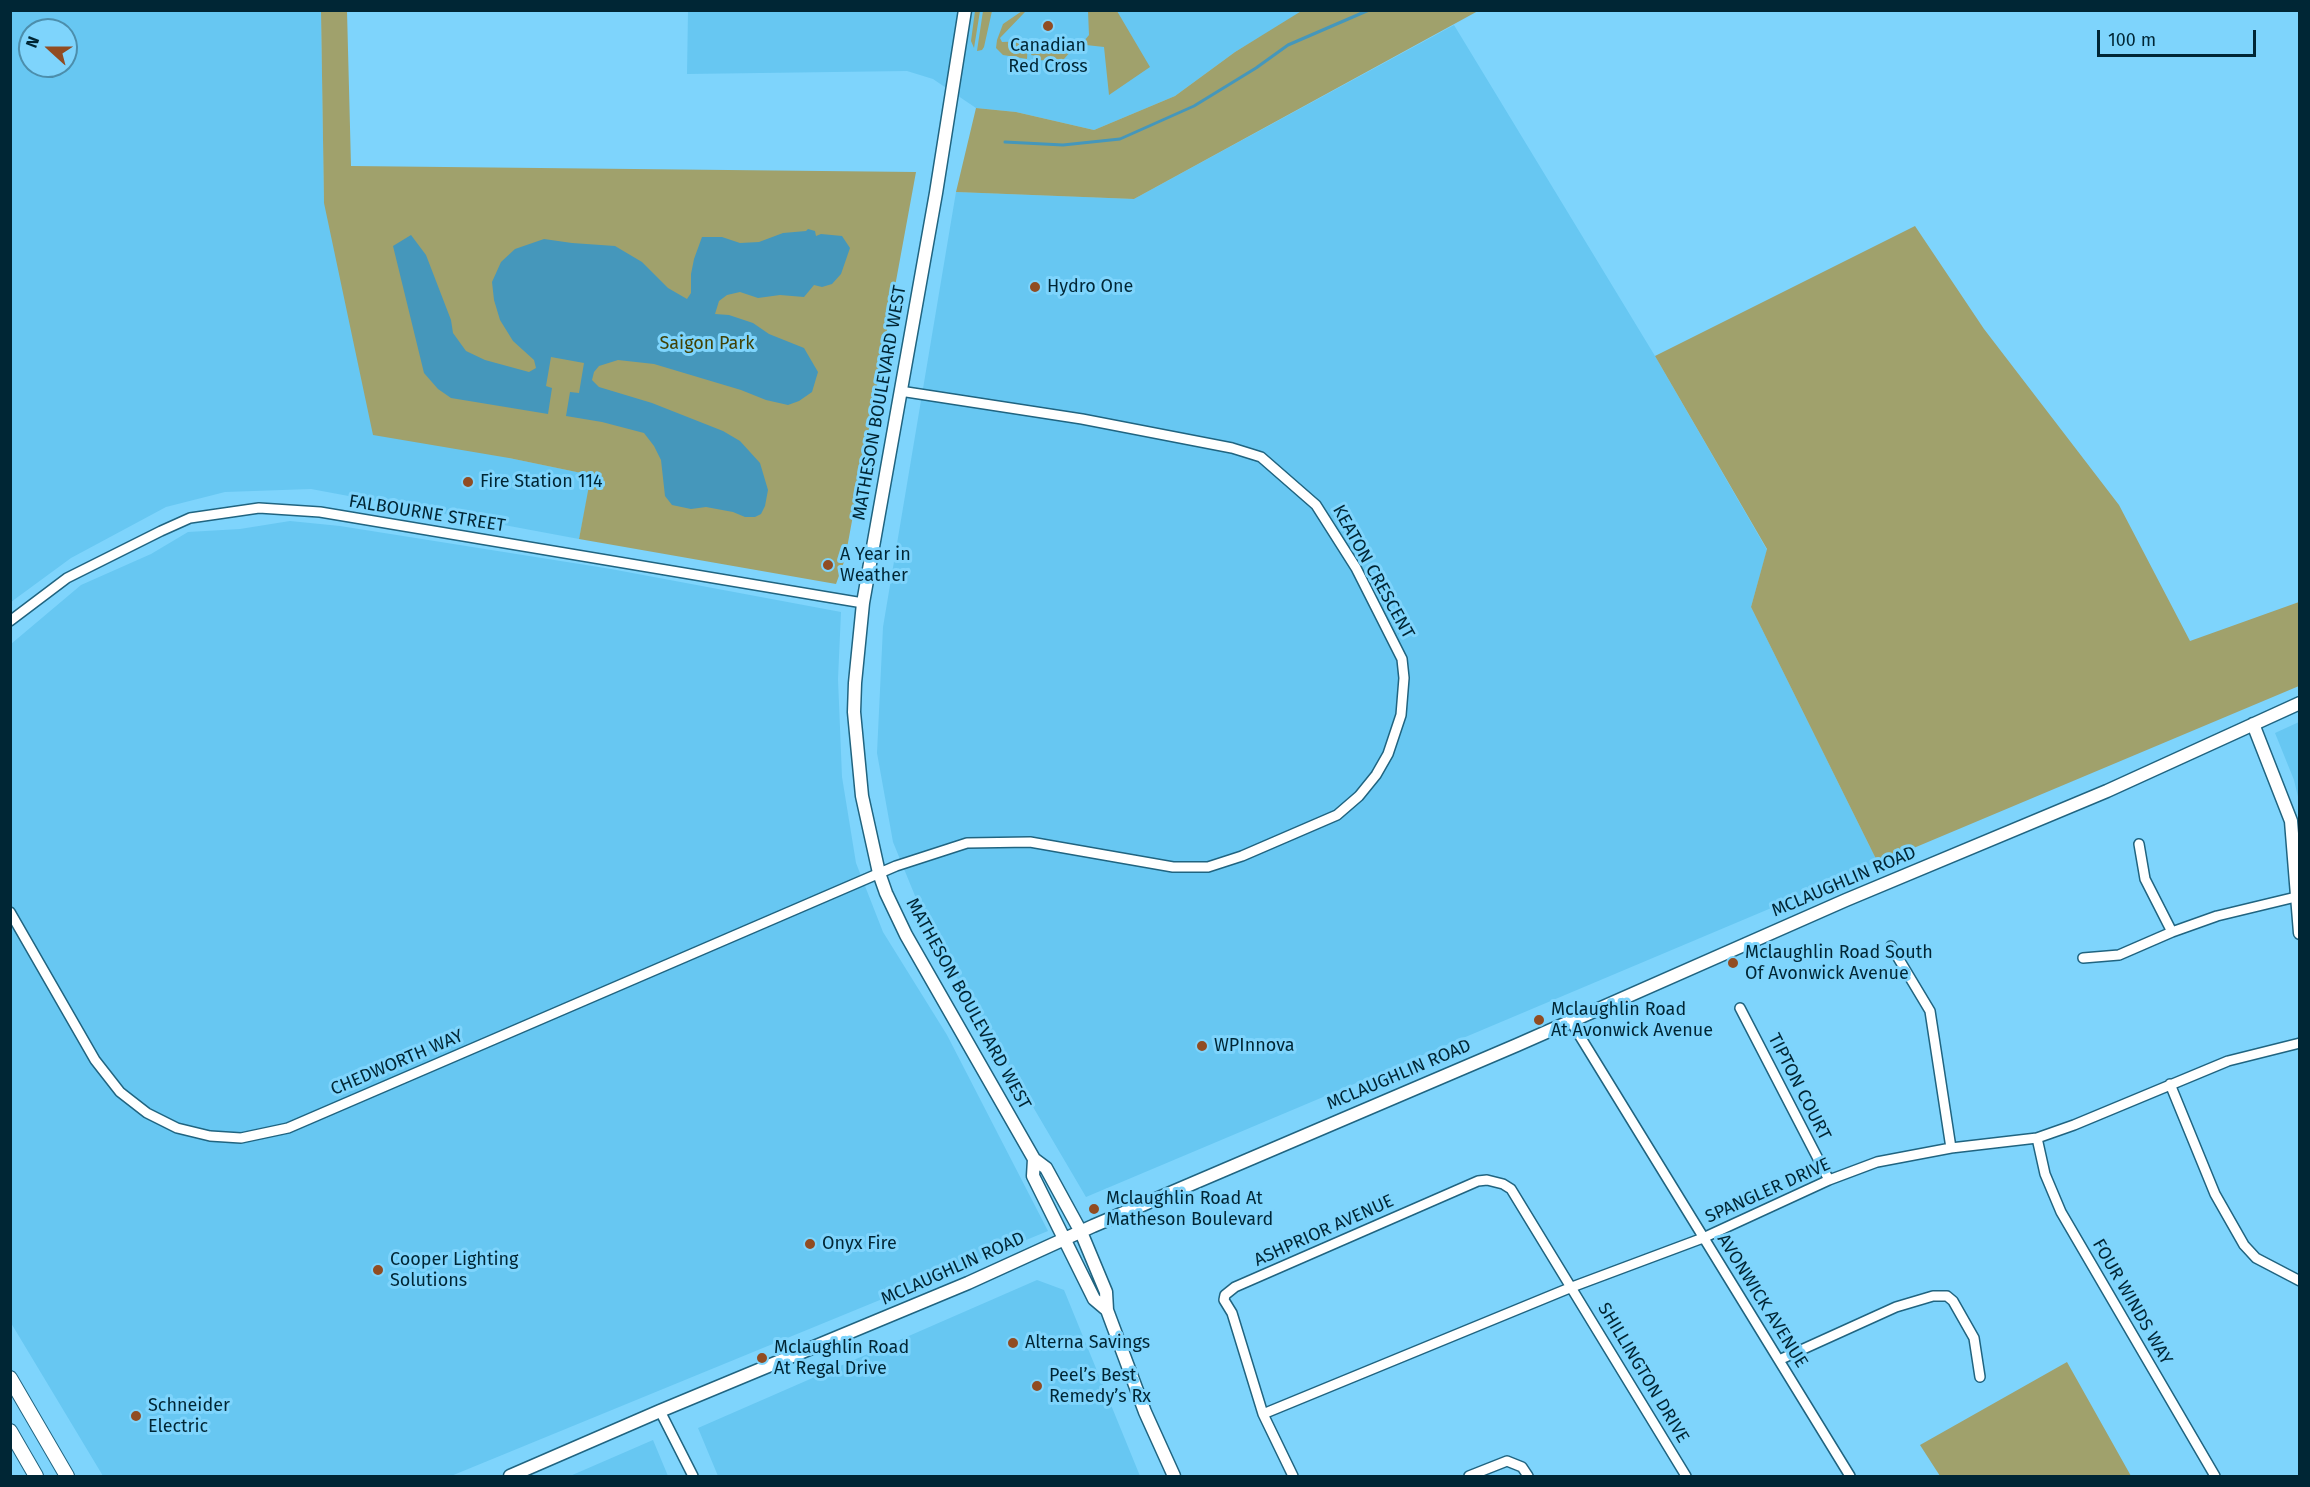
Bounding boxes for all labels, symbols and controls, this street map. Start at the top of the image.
north arrow [18,18,78,78]
scale bar [2100,18,2259,56]
marker: Canadian Red Cross [1041,19,1055,33]
text: 100 m [2108,29,2156,51]
text: N [22,34,43,50]
place label: Canadian Red Cross [1008,35,1088,78]
place label: Hydro One [1047,276,1133,298]
marker: Hydro One [1028,280,1042,294]
street label: MATHESON BOULEVARD WEST [849,284,911,522]
park label: Saigon Park [659,333,755,355]
place label: Fire Station 114 [480,471,603,493]
marker: Fire Station 114 [461,475,475,489]
street label: FALBOURNE STREET [347,491,507,537]
street label: KEATON CRESCENT [1327,501,1419,643]
place label: A Year in Weather [840,544,911,586]
marker: A Year in Weather [821,558,835,572]
street label: MCLAUGHLIN ROAD [1769,842,1919,922]
street label: MATHESON BOULEVARD WEST [901,895,1035,1113]
place label: Mclaughlin Road South Of Avonwick Avenue [1745,942,1933,984]
marker: Mclaughlin Road South Of Avonwick Avenue [1726,956,1740,970]
place label: Mclaughlin Road At Avonwick Avenue [1551,999,1713,1042]
marker: Mclaughlin Road At Avonwick Avenue [1532,1013,1546,1027]
street label: CHEDWORTH WAY [327,1025,467,1101]
street label: TIPTON COURT [1763,1030,1835,1144]
place label: WPInnova [1214,1035,1295,1057]
street label: MCLAUGHLIN ROAD [1324,1035,1474,1115]
marker: WPInnova [1195,1039,1209,1053]
street label: SPANGLER DRIVE [1702,1154,1834,1228]
place label: Mclaughlin Road At Matheson Boulevard [1106,1188,1273,1230]
street label: ASHPRIOR AVENUE [1251,1190,1397,1272]
marker: Mclaughlin Road At Matheson Boulevard [1087,1202,1101,1216]
street label: MCLAUGHLIN ROAD [878,1228,1028,1310]
street label: AVONWICK AVENUE [1712,1230,1812,1372]
place label: Onyx Fire [822,1233,897,1255]
street label: FOUR WINDS WAY [2087,1235,2177,1369]
marker: Onyx Fire [803,1237,817,1251]
place label: Cooper Lighting Solutions [390,1249,518,1292]
marker: Cooper Lighting Solutions [371,1263,385,1277]
street label: SHILLINGTON DRIVE [1593,1299,1693,1447]
place label: Alterna Savings [1025,1332,1150,1354]
marker: Alterna Savings [1006,1336,1020,1350]
place label: Mclaughlin Road At Regal Drive [774,1337,909,1380]
marker: Mclaughlin Road At Regal Drive [755,1351,769,1365]
place label: Peel’s Best Remedy’s Rx [1049,1365,1151,1408]
marker: Peel’s Best Remedy’s Rx [1030,1379,1044,1393]
place label: Schneider Electric [148,1395,230,1438]
marker: Schneider Electric [129,1409,143,1423]

